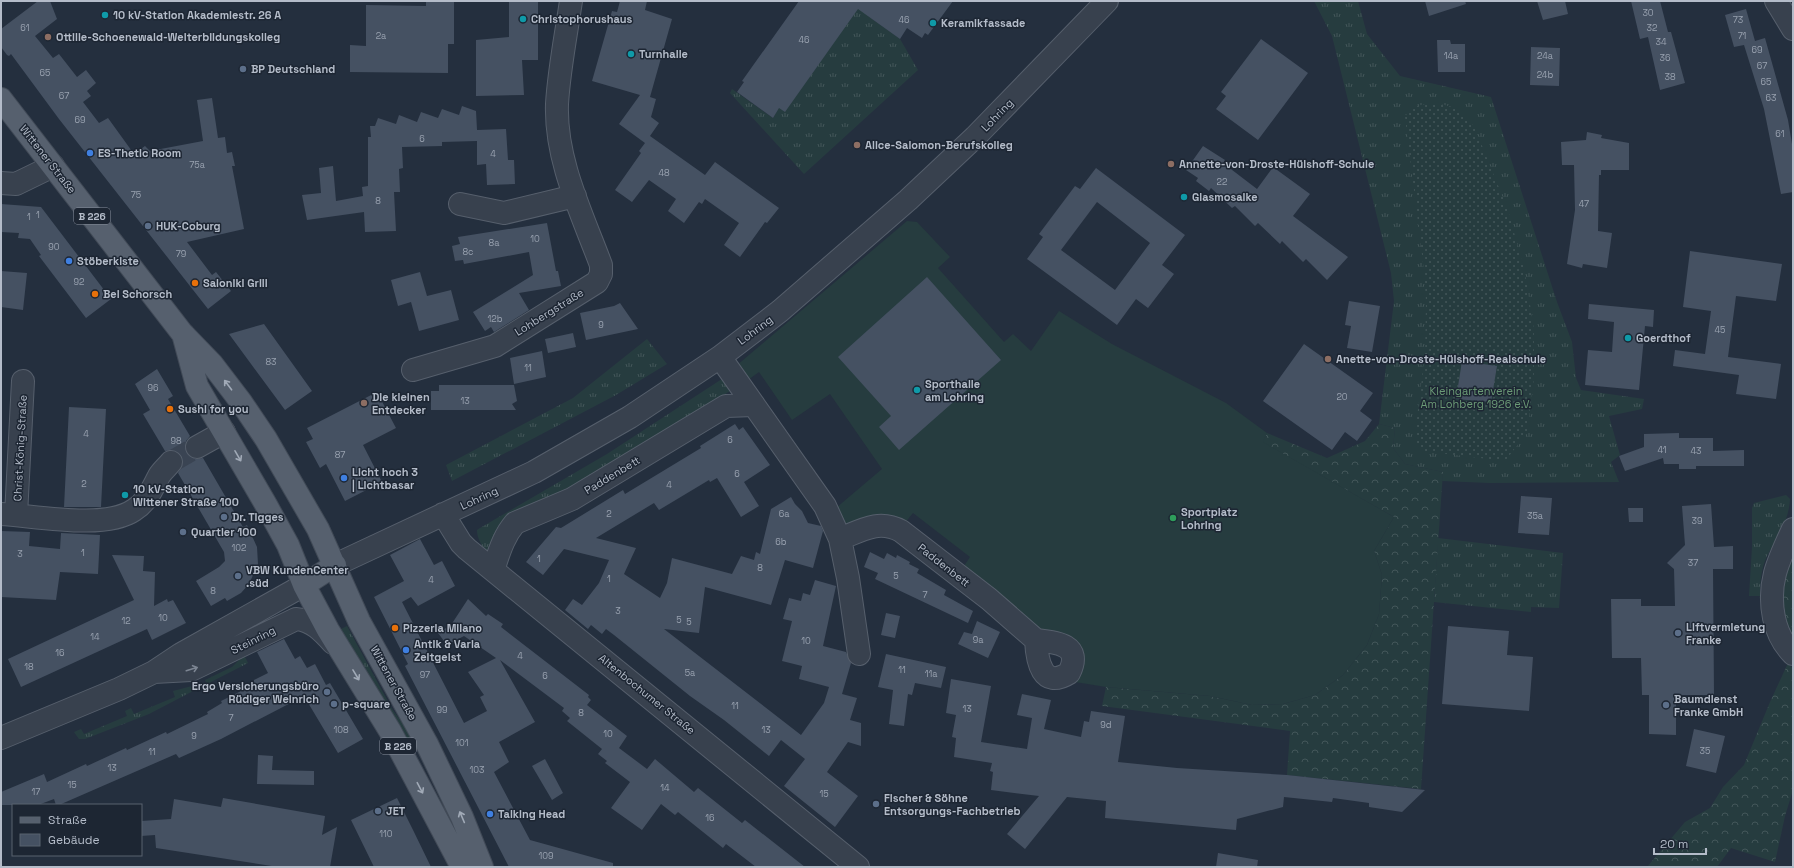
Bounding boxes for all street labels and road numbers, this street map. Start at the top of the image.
street label: Lohring [978,96,1016,134]
street label: Wittener Straße [17,122,79,196]
road number: B 226 [74,208,110,224]
street label: Lohbergstraße [512,285,586,339]
street label: Lohring [735,312,775,348]
street label: Christ-König-Straße [10,394,30,502]
street label: Paddenbett [582,453,643,497]
street label: Lohring [458,483,500,513]
street label: Paddenbett [915,540,973,590]
street label: Steinring [228,623,278,657]
street label: Wittener Straße [368,643,420,723]
street label: Altenbochumer Straße [596,651,698,737]
road number: B 226 [380,738,416,754]

